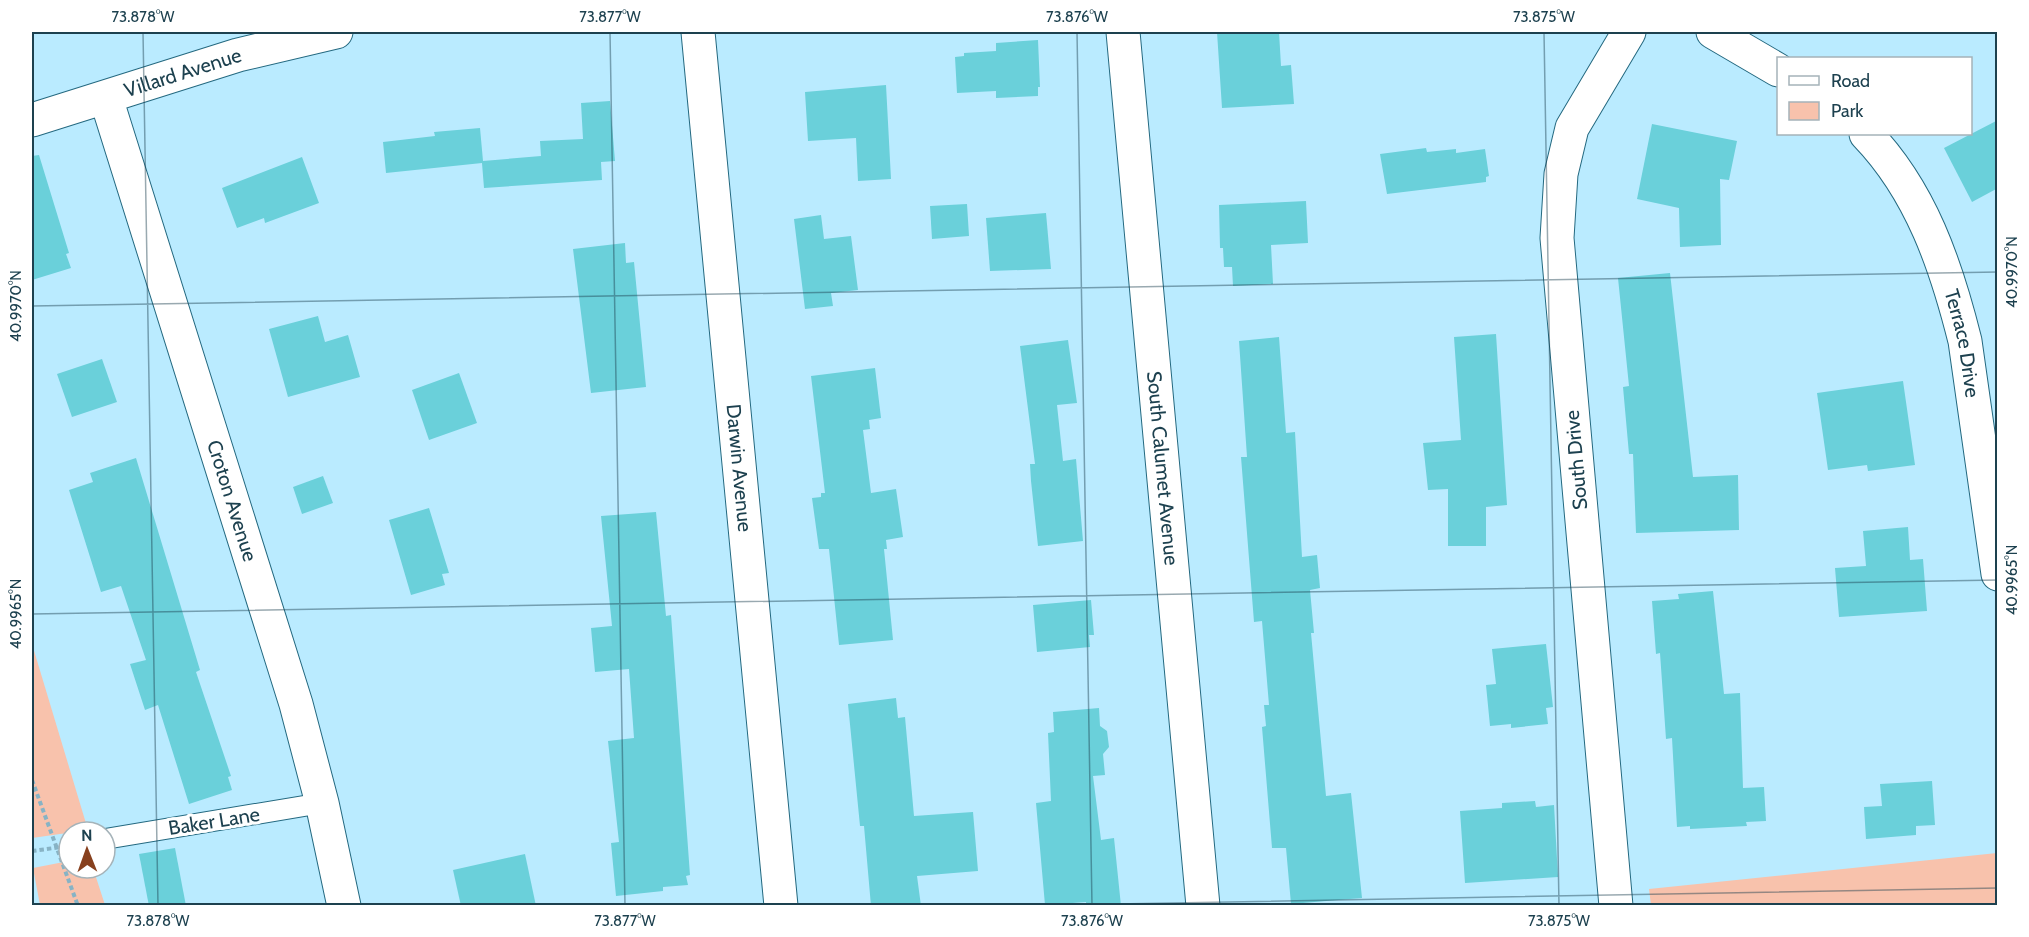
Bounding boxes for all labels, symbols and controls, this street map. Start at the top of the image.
text: 73.878°W [111,8,175,26]
text: 73.877°W [579,8,642,26]
text: 73.876°W [1046,8,1109,26]
text: 73.875°W [1513,8,1576,26]
street label: Villard Avenue [121,43,244,102]
legend [1777,57,1972,135]
text: Road [1831,70,1870,92]
text: Park [1831,100,1864,122]
text: 40.9970°N [2003,236,2021,308]
text: 40.9970°N [7,270,25,342]
street label: Terrace Drive [1939,286,1985,399]
street label: South Calumet Avenue [1142,370,1184,566]
street label: Darwin Avenue [721,403,757,533]
street label: South Drive [1560,409,1592,511]
street label: Croton Avenue [202,437,263,564]
text: 40.9965°N [2003,545,2021,615]
text: 40.9965°N [7,579,25,649]
street label: Baker Lane [167,802,261,840]
north arrow [57,820,117,880]
text: N [81,826,93,845]
text: 73.878°W [126,912,190,930]
text: 73.877°W [594,912,657,930]
text: 73.876°W [1061,912,1124,930]
text: 73.875°W [1528,912,1591,930]

